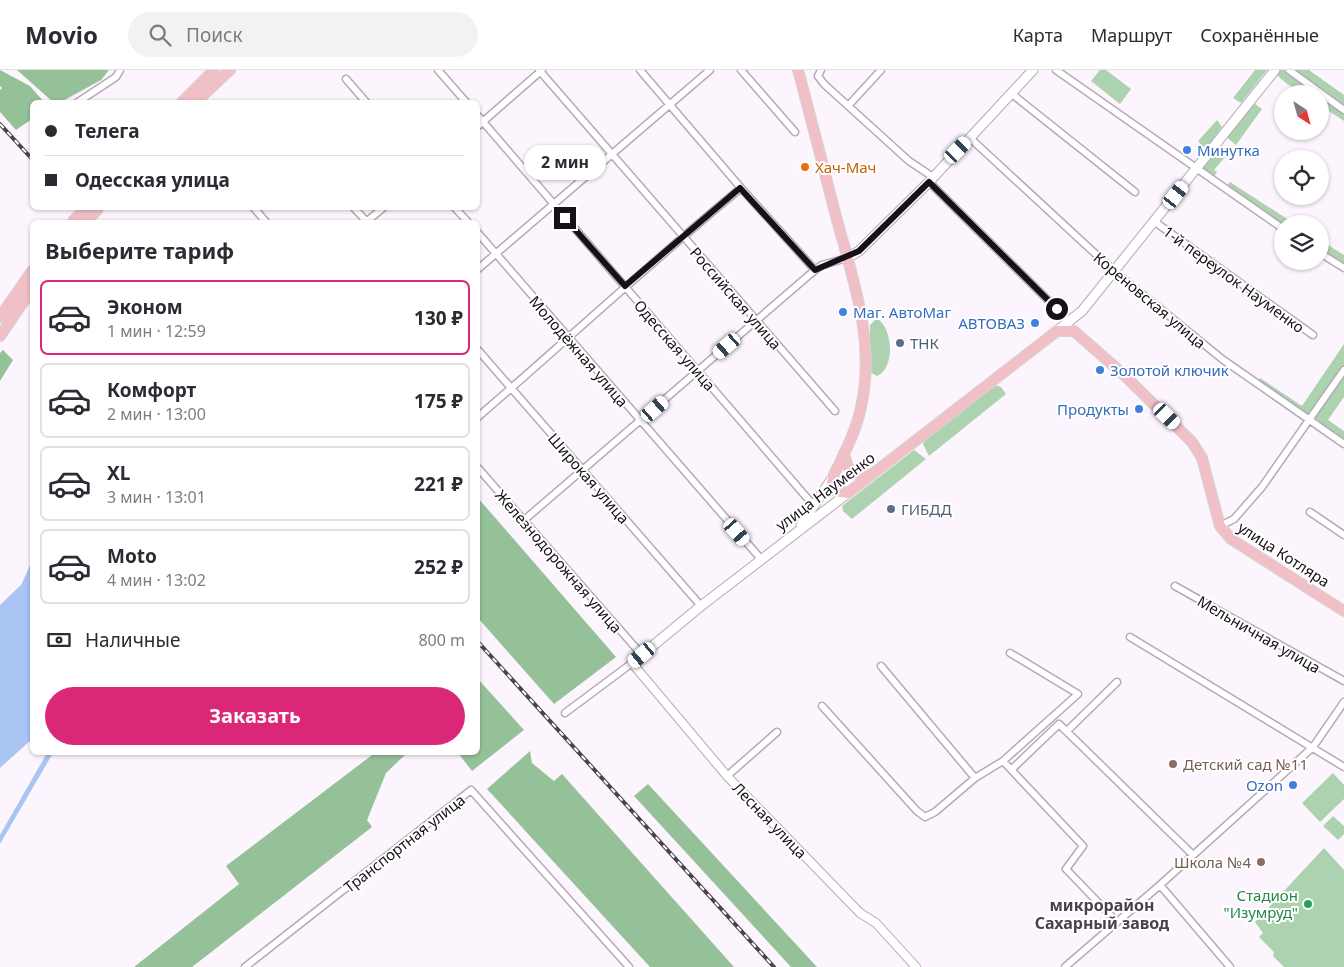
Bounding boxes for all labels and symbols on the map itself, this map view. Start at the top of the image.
north arrow [1274,85,1329,140]
car [942,134,973,166]
place label: Минутка [1197,140,1260,160]
marker: Минутка [1181,144,1193,156]
callout: 2 мин [524,146,606,180]
place label: Хач-Мач [815,157,876,177]
marker: Хач-Мач [799,161,811,173]
car [1160,179,1191,211]
route end [554,207,576,229]
street label: 1-й переулок Науменко [1159,221,1309,337]
street label: Российская улица [686,243,786,353]
street label: Кореновская улица [1090,247,1210,353]
street label: Молодёжная улица [525,291,633,411]
street label: Одесская улица [630,295,720,395]
route start [1046,298,1068,320]
place label: Маг. АвтоМаг [853,302,951,322]
marker: Маг. АвтоМаг [837,306,849,318]
place label: АВТОВАЗ [958,313,1025,333]
marker: АВТОВАЗ [1029,317,1041,329]
car [710,330,743,362]
place label: ТНК [910,333,939,353]
marker: ТНК [894,337,906,349]
place label: Золотой ключик [1110,360,1229,380]
marker: Золотой ключик [1094,364,1106,376]
car [638,393,671,425]
place label: Продукты [1057,399,1129,419]
car [1151,400,1183,432]
marker: Продукты [1133,403,1145,415]
street label: Широкая улица [544,428,634,528]
street label: улица Науменко [771,447,879,535]
street label: Железнодорожная улица [491,485,627,637]
place label: ГИБДД [901,499,952,519]
marker: ГИБДД [885,503,897,515]
car [721,516,752,548]
street label: улица Котляра [1234,517,1334,591]
street label: Мельничная улица [1194,591,1324,677]
car [625,640,658,670]
place label: Детский сад №11 [1183,754,1308,774]
marker: Детский сад №11 [1167,758,1179,770]
place label: Ozon [1246,775,1283,795]
street label: Лесная улица [729,778,811,862]
marker: Ozon [1287,779,1299,791]
street label: Транспортная улица [339,789,469,897]
place label: Школа №4 [1174,852,1251,872]
marker: Школа №4 [1255,856,1267,868]
place label: Стадион "Изумруд" [1224,885,1298,922]
district label: микрорайон Сахарный завод [1035,894,1170,934]
marker: Стадион "Изумруд" [1302,898,1314,910]

